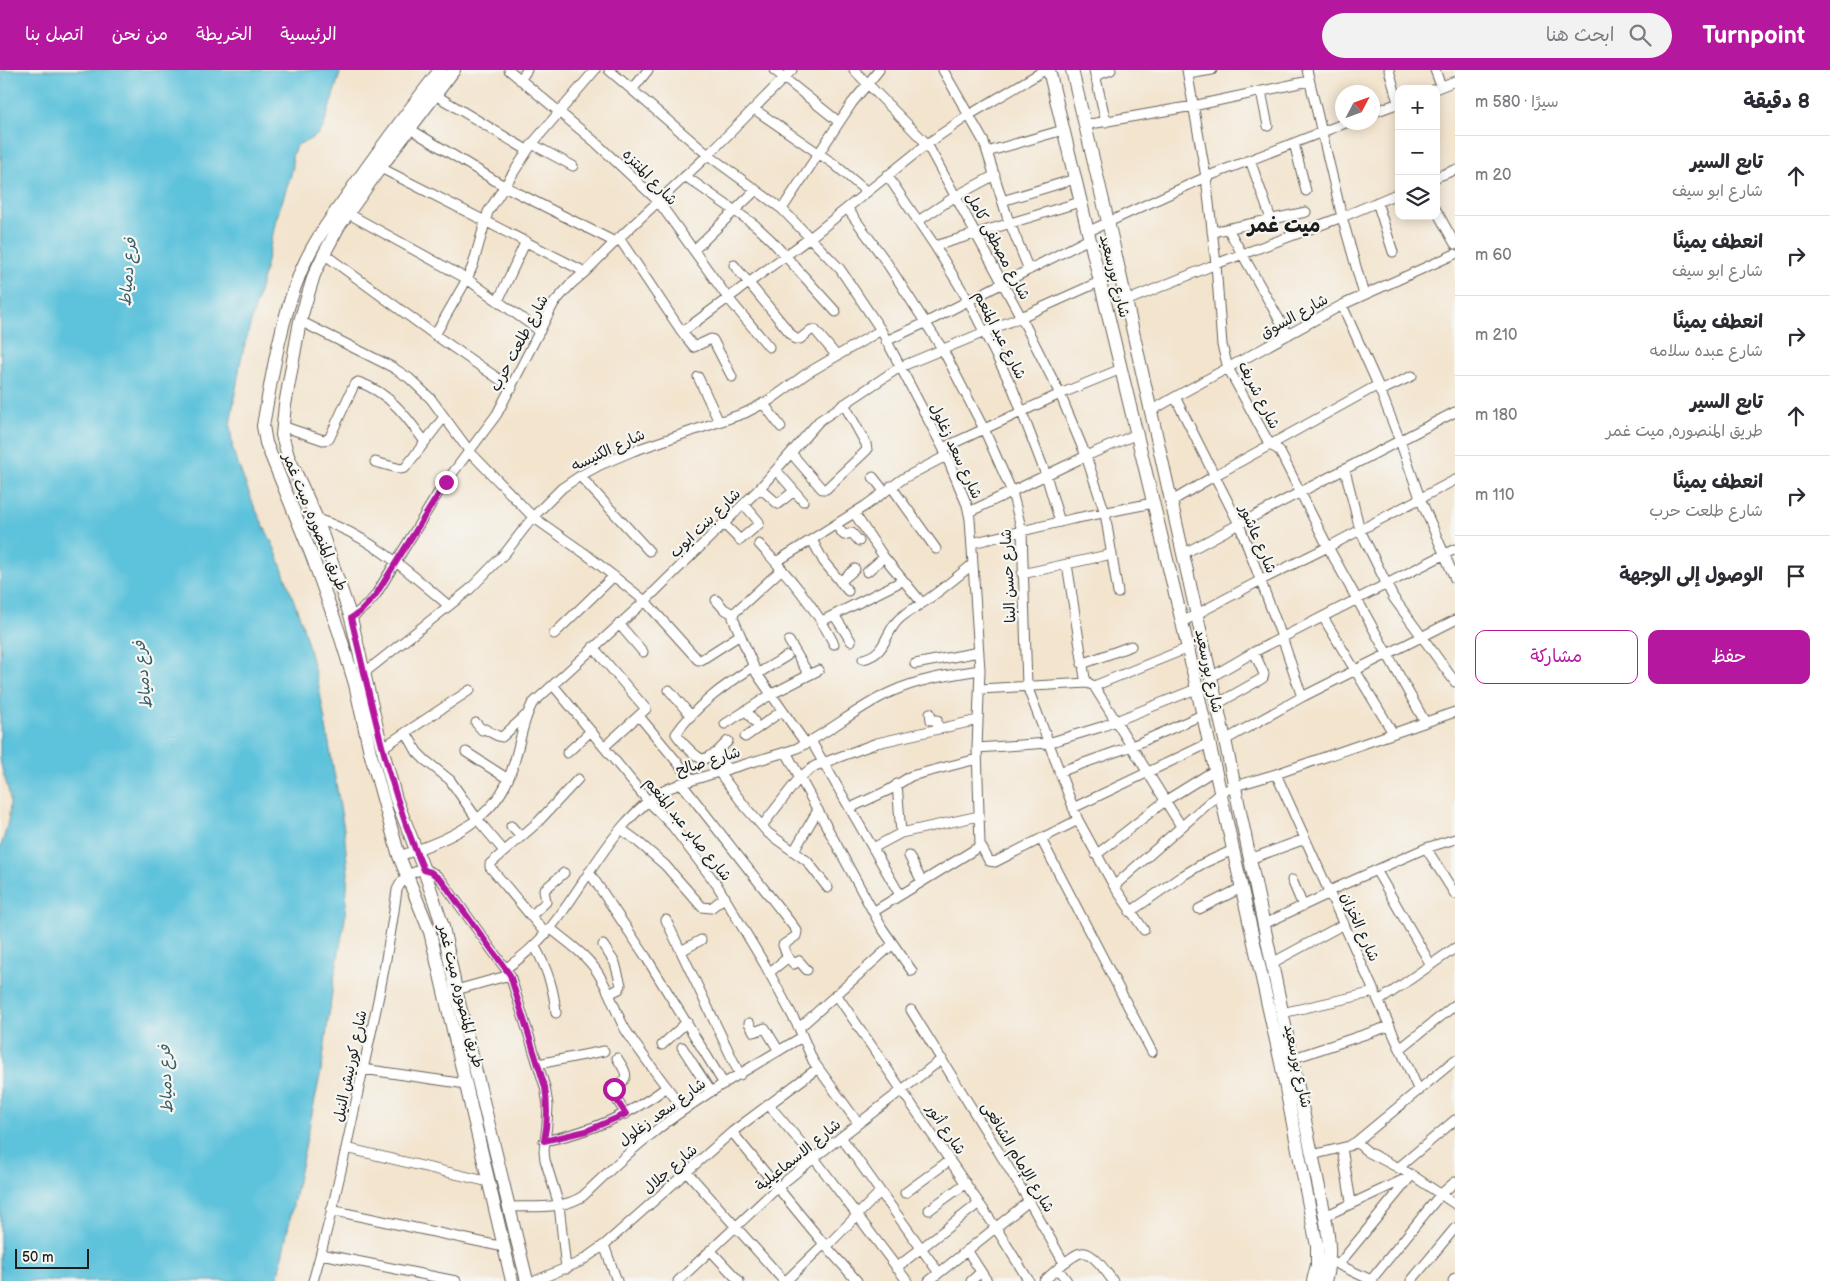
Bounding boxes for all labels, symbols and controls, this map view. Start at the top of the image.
search box [1322,13,1672,58]
icon: search [1626,21,1654,49]
text: Turnpoint [1702,21,1805,50]
text: اتصل بنا [25,24,84,45]
text: من نحن [112,24,168,45]
text: الخريطة [196,24,252,45]
text: الرئيسية [280,24,337,45]
text: ابحث هنا [1546,24,1614,47]
north arrow [1335,85,1380,130]
map controls [1395,85,1440,220]
button: + [1395,85,1440,130]
text: 8 دقيقة [1743,89,1810,114]
text: سيرًا · 580 m [1475,93,1559,112]
button: − [1395,130,1440,175]
street label: شارع المنتزه [618,145,681,210]
text: تابع السير [1690,151,1763,174]
icon: ahead [1782,162,1810,190]
text: 20 m [1475,166,1511,185]
button: layers [1395,175,1440,220]
text: شارع ابو سيف [1672,182,1763,201]
street label: شارع مصطفى كامل [961,189,1034,303]
district label: ميت غمر [1246,214,1320,238]
text: انعطف يمينًا [1673,231,1763,254]
street label: شارع بورسعيد [1095,233,1134,320]
water label: فرع دمياط [116,236,142,307]
icon: right [1782,242,1810,270]
text: 60 m [1475,246,1512,265]
text: شارع ابو سيف [1672,262,1763,281]
street label: شارع عبد المنعم [967,288,1030,384]
street label: شارع السوق [1257,290,1331,343]
street label: شارع طلعت حرب [486,292,553,395]
text: انعطف يمينًا [1673,311,1763,334]
icon: right [1782,322,1810,350]
text: 210 m [1475,326,1517,345]
text: شارع عبده سلامه [1650,342,1763,361]
street label: شارع شريف [1233,358,1284,432]
text: تابع السير [1690,391,1763,414]
street label: شارع سعد زغلول [925,400,986,502]
icon: ahead [1782,402,1810,430]
text: 180 m [1475,406,1518,425]
text: طريق المنصوره, ميت غمر [1606,422,1763,441]
street label: شارع الكنيسه [568,425,648,476]
street label: طريق المنصوره, ميت غمر [277,448,351,594]
route end [435,471,458,494]
text: انعطف يمينًا [1673,471,1763,494]
icon: right [1782,482,1810,510]
street label: شارع بنت ايوب [666,485,745,562]
text: 110 m [1475,486,1514,505]
street label: شارع عاشور [1234,501,1281,576]
text: شارع طلعت حرب [1649,502,1763,521]
street label: شارع حسن البنا [997,529,1020,623]
icon: arrive [1782,562,1810,590]
text: الوصول إلى الوجهة [1619,564,1763,587]
street label: شارع بورسعيد [1190,628,1227,715]
button: مشاركة [1475,630,1638,684]
button: حفظ [1648,630,1810,684]
water label: فرع دمياط [130,638,158,710]
street label: شارع صالح [673,743,743,780]
street label: شارع صابر عبد المنعم [638,774,735,886]
street label: شارع الخزان [1336,890,1383,965]
street label: طريق المنصوره, ميت غمر [433,920,488,1070]
street label: شارع كورنيش النيل [329,1008,372,1124]
street label: شارع بورسعيد [1279,1023,1316,1110]
water label: فرع دمياط [156,1043,178,1113]
street label: شارع سعد زغلول [615,1074,710,1151]
route start [603,1078,626,1101]
street label: شارع الإمام الشافعى [976,1098,1058,1217]
street label: شارع أنور [921,1099,970,1158]
street label: شارع الاسماعيلية [752,1115,845,1196]
street label: شارع جلال [639,1141,702,1198]
scale bar [15,1246,89,1269]
text: 50 m [22,1249,54,1266]

